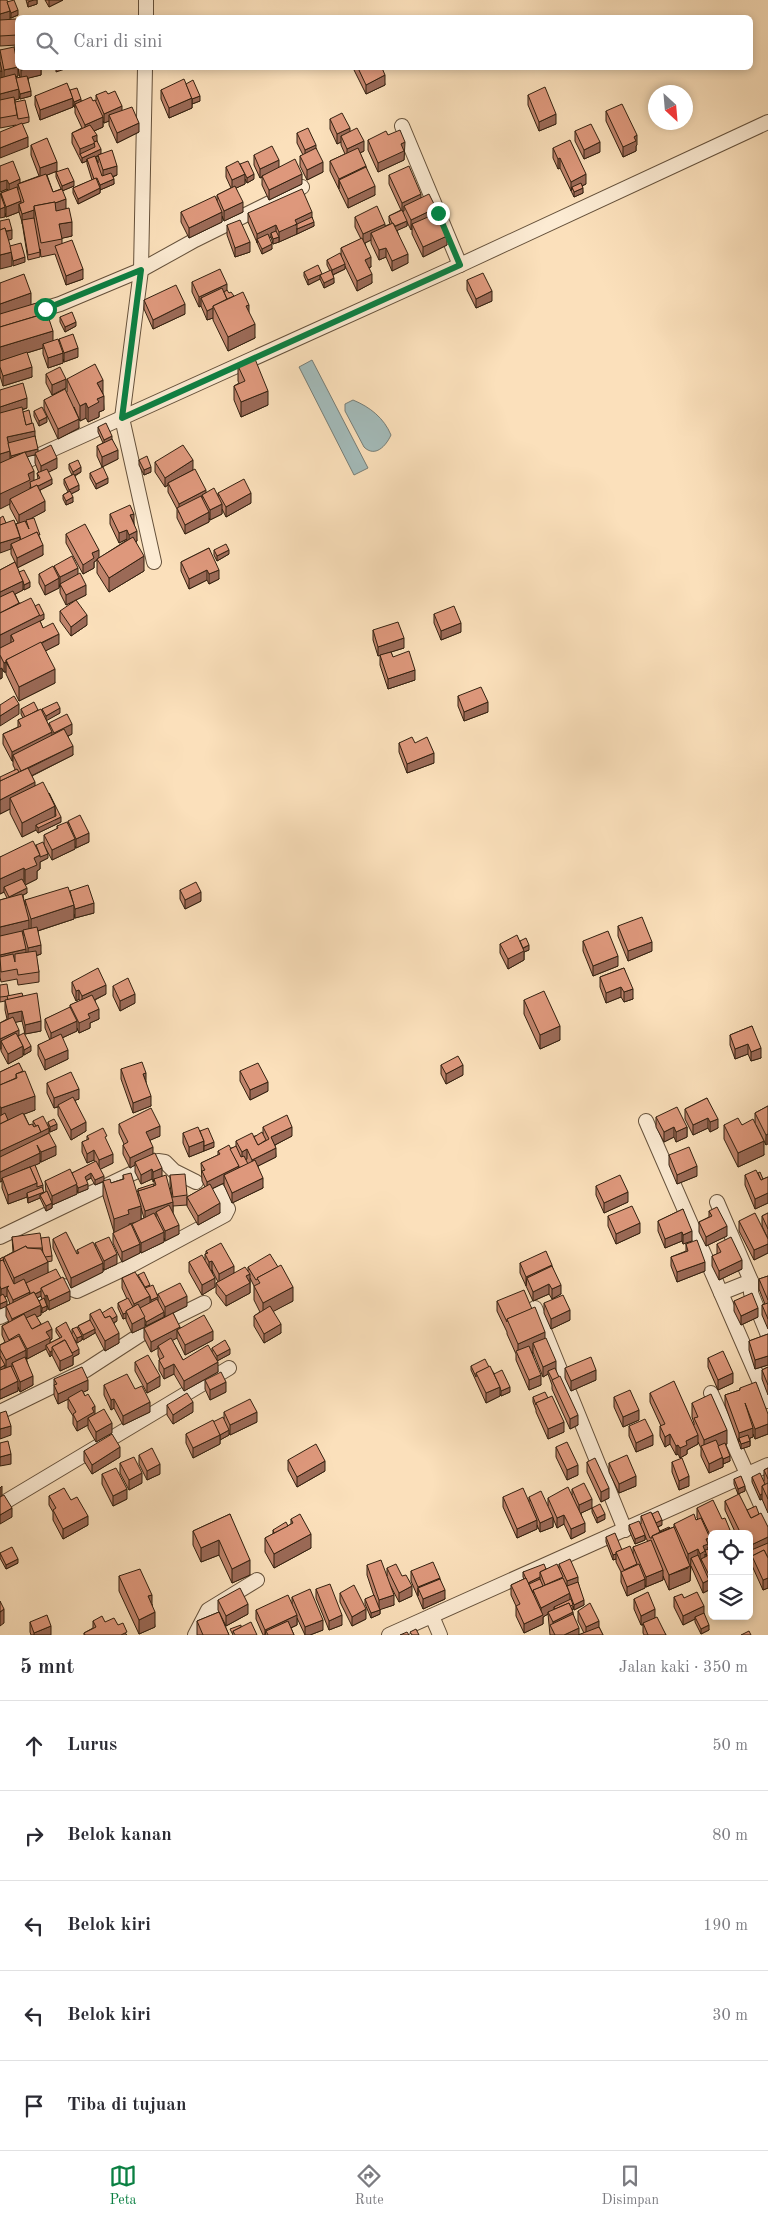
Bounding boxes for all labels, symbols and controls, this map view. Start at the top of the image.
search box [15,15,753,70]
icon: search [33,29,61,57]
text: Cari di sini [73,33,163,52]
north arrow [648,85,693,130]
route end [427,202,450,225]
route start [34,298,57,321]
map controls [708,1530,753,1620]
button: locate [708,1530,753,1575]
button: layers [708,1575,753,1620]
text: 5 mnt [20,1657,74,1678]
text: Jalan kaki · 350 m [619,1660,748,1676]
icon: ahead [20,1732,48,1760]
text: Lurus [67,1736,117,1755]
text: 50 m [712,1738,748,1754]
icon: right [20,1822,48,1850]
text: Belok kanan [67,1826,172,1845]
text: 80 m [712,1828,748,1844]
icon: left [20,1912,48,1940]
text: Belok kiri [67,1916,151,1935]
text: 190 m [703,1918,748,1934]
icon: left [20,2002,48,2030]
text: Belok kiri [67,2006,151,2025]
text: 30 m [712,2008,748,2024]
icon: arrive [20,2092,48,2120]
text: Tiba di tujuan [67,2096,187,2115]
tab: Peta [109,2162,137,2209]
tab: Rute [355,2162,384,2209]
tab: Disimpan [602,2162,659,2209]

